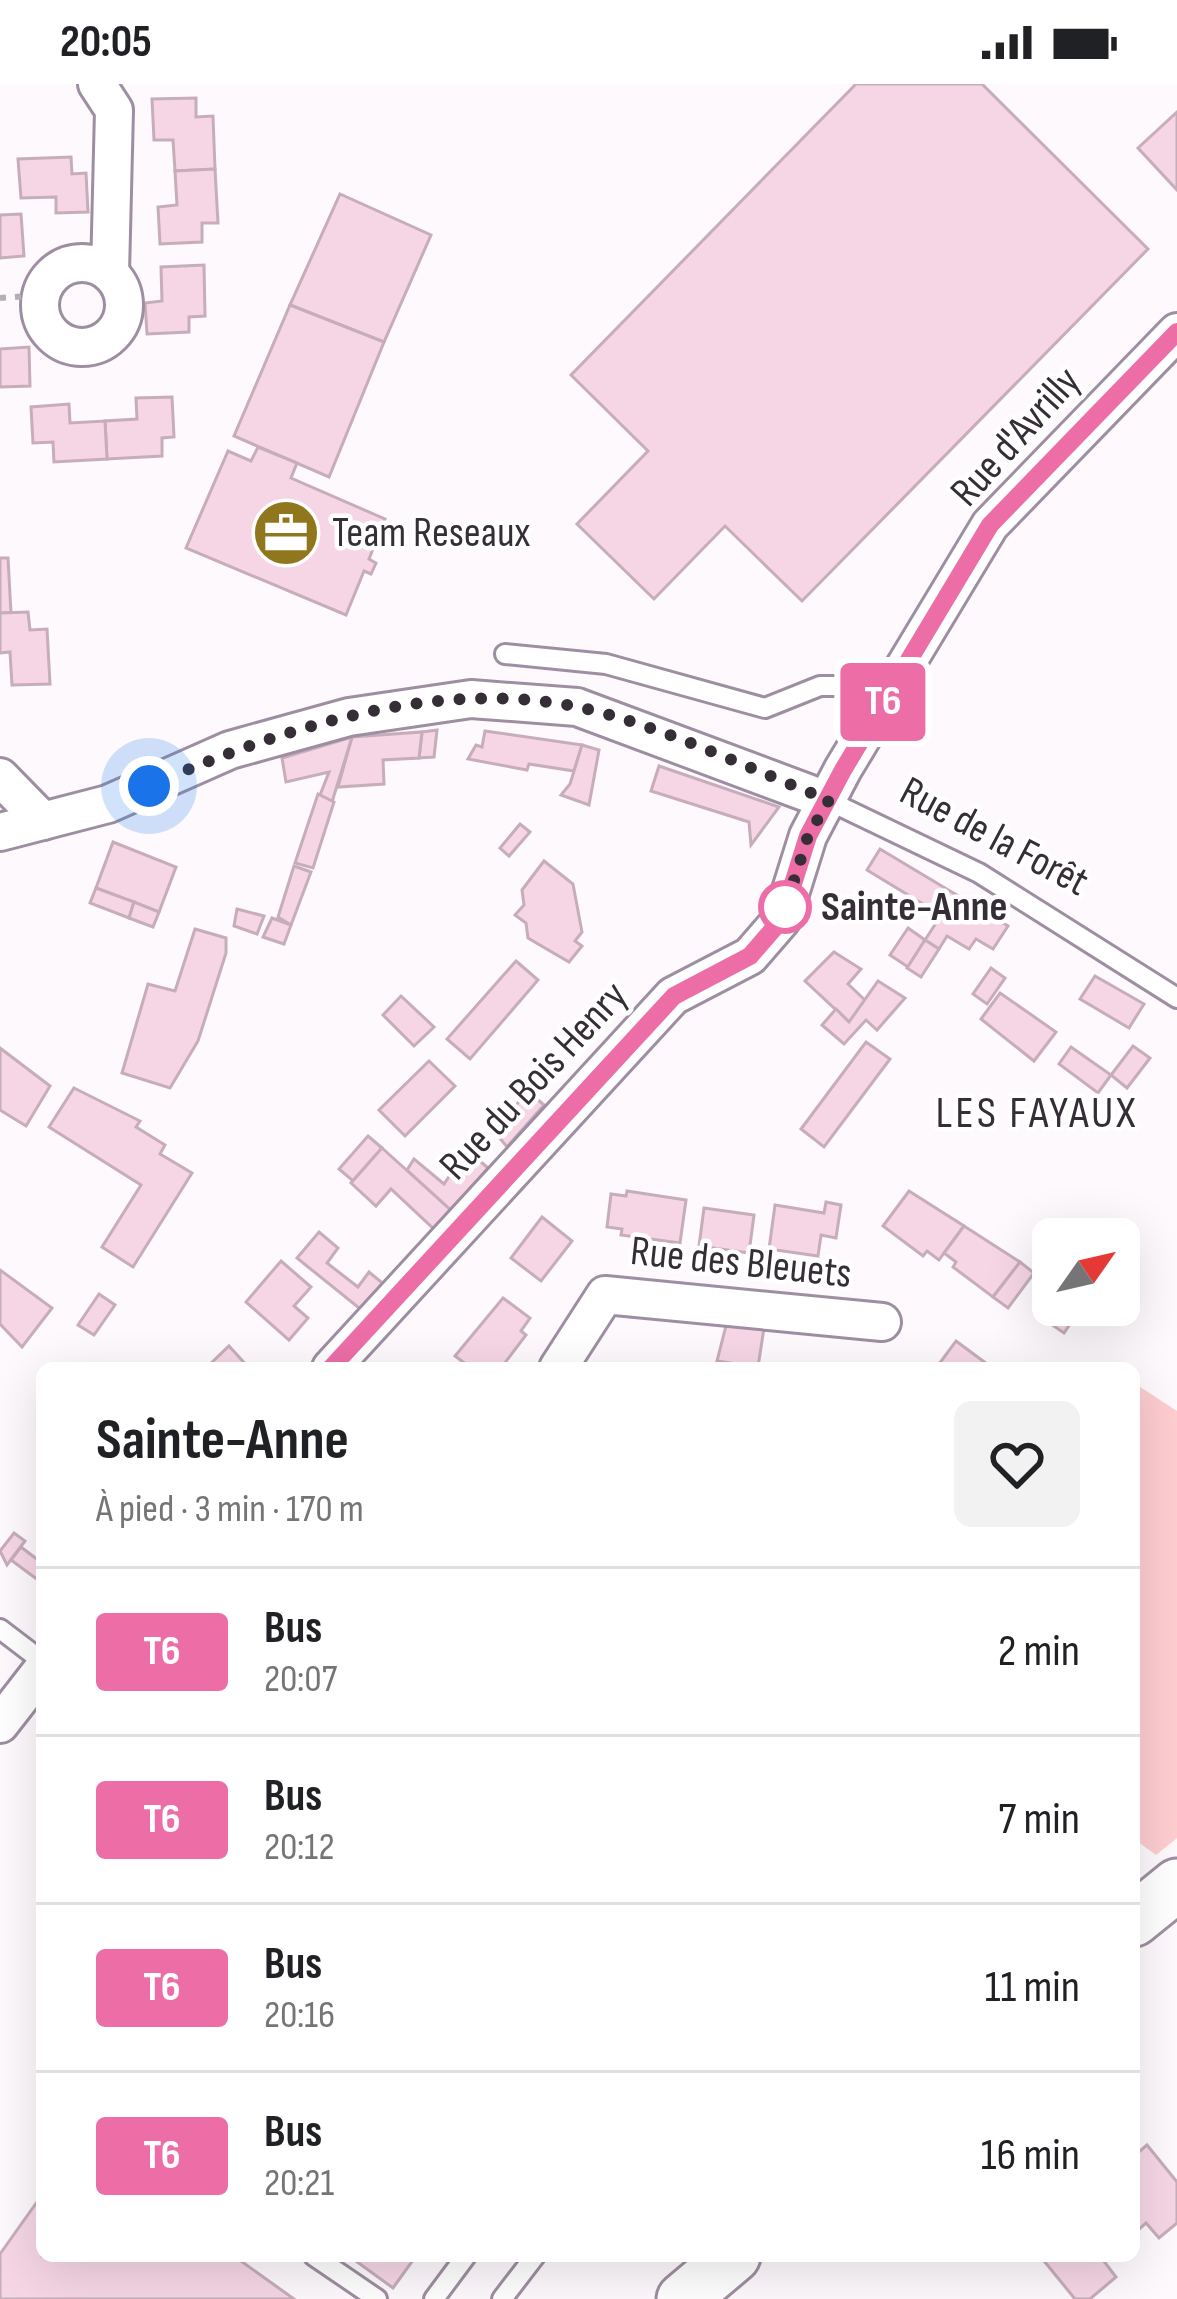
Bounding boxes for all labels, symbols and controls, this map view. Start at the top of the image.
text: 20:05 [60,15,152,70]
street label: Rue d'Avrilly [940,357,1092,517]
office icon: Team Reseaux [251,498,321,568]
place label: Team Reseaux [332,508,530,559]
line badge: T6 [829,663,937,741]
text: T6 [864,676,902,727]
your location [119,756,179,816]
street label: Rue de la Forêt [891,766,1097,908]
marker: Sainte-Anne [760,882,810,932]
place label: Sainte-Anne [821,882,1007,933]
street label: Rue du Bois Henry [429,971,639,1191]
district label: LES FAYAUX [936,1086,1138,1141]
north arrow [1032,1218,1140,1326]
map controls [1032,1218,1140,1326]
street label: Rue des Bleuets [628,1226,854,1300]
button: heart [954,1401,1080,1527]
text: Sainte-Anne [96,1407,349,1475]
text: À pied · 3 min · 170 m [96,1486,364,1533]
text: Bus [264,1601,322,1656]
text: 2 min [998,1624,1080,1679]
text: T6 [143,1626,181,1677]
text: 20:07 [264,1656,337,1703]
text: Bus [264,1769,322,1824]
text: 7 min [998,1792,1080,1847]
text: T6 [143,1794,181,1845]
text: 20:12 [264,1824,335,1871]
text: Bus [264,1937,322,1992]
text: 11 min [985,1960,1080,2015]
text: T6 [143,1962,181,2013]
text: 20:16 [264,1992,335,2039]
text: Bus [264,2105,322,2160]
text: 16 min [981,2128,1080,2183]
text: T6 [143,2130,181,2181]
text: 20:21 [264,2160,334,2207]

